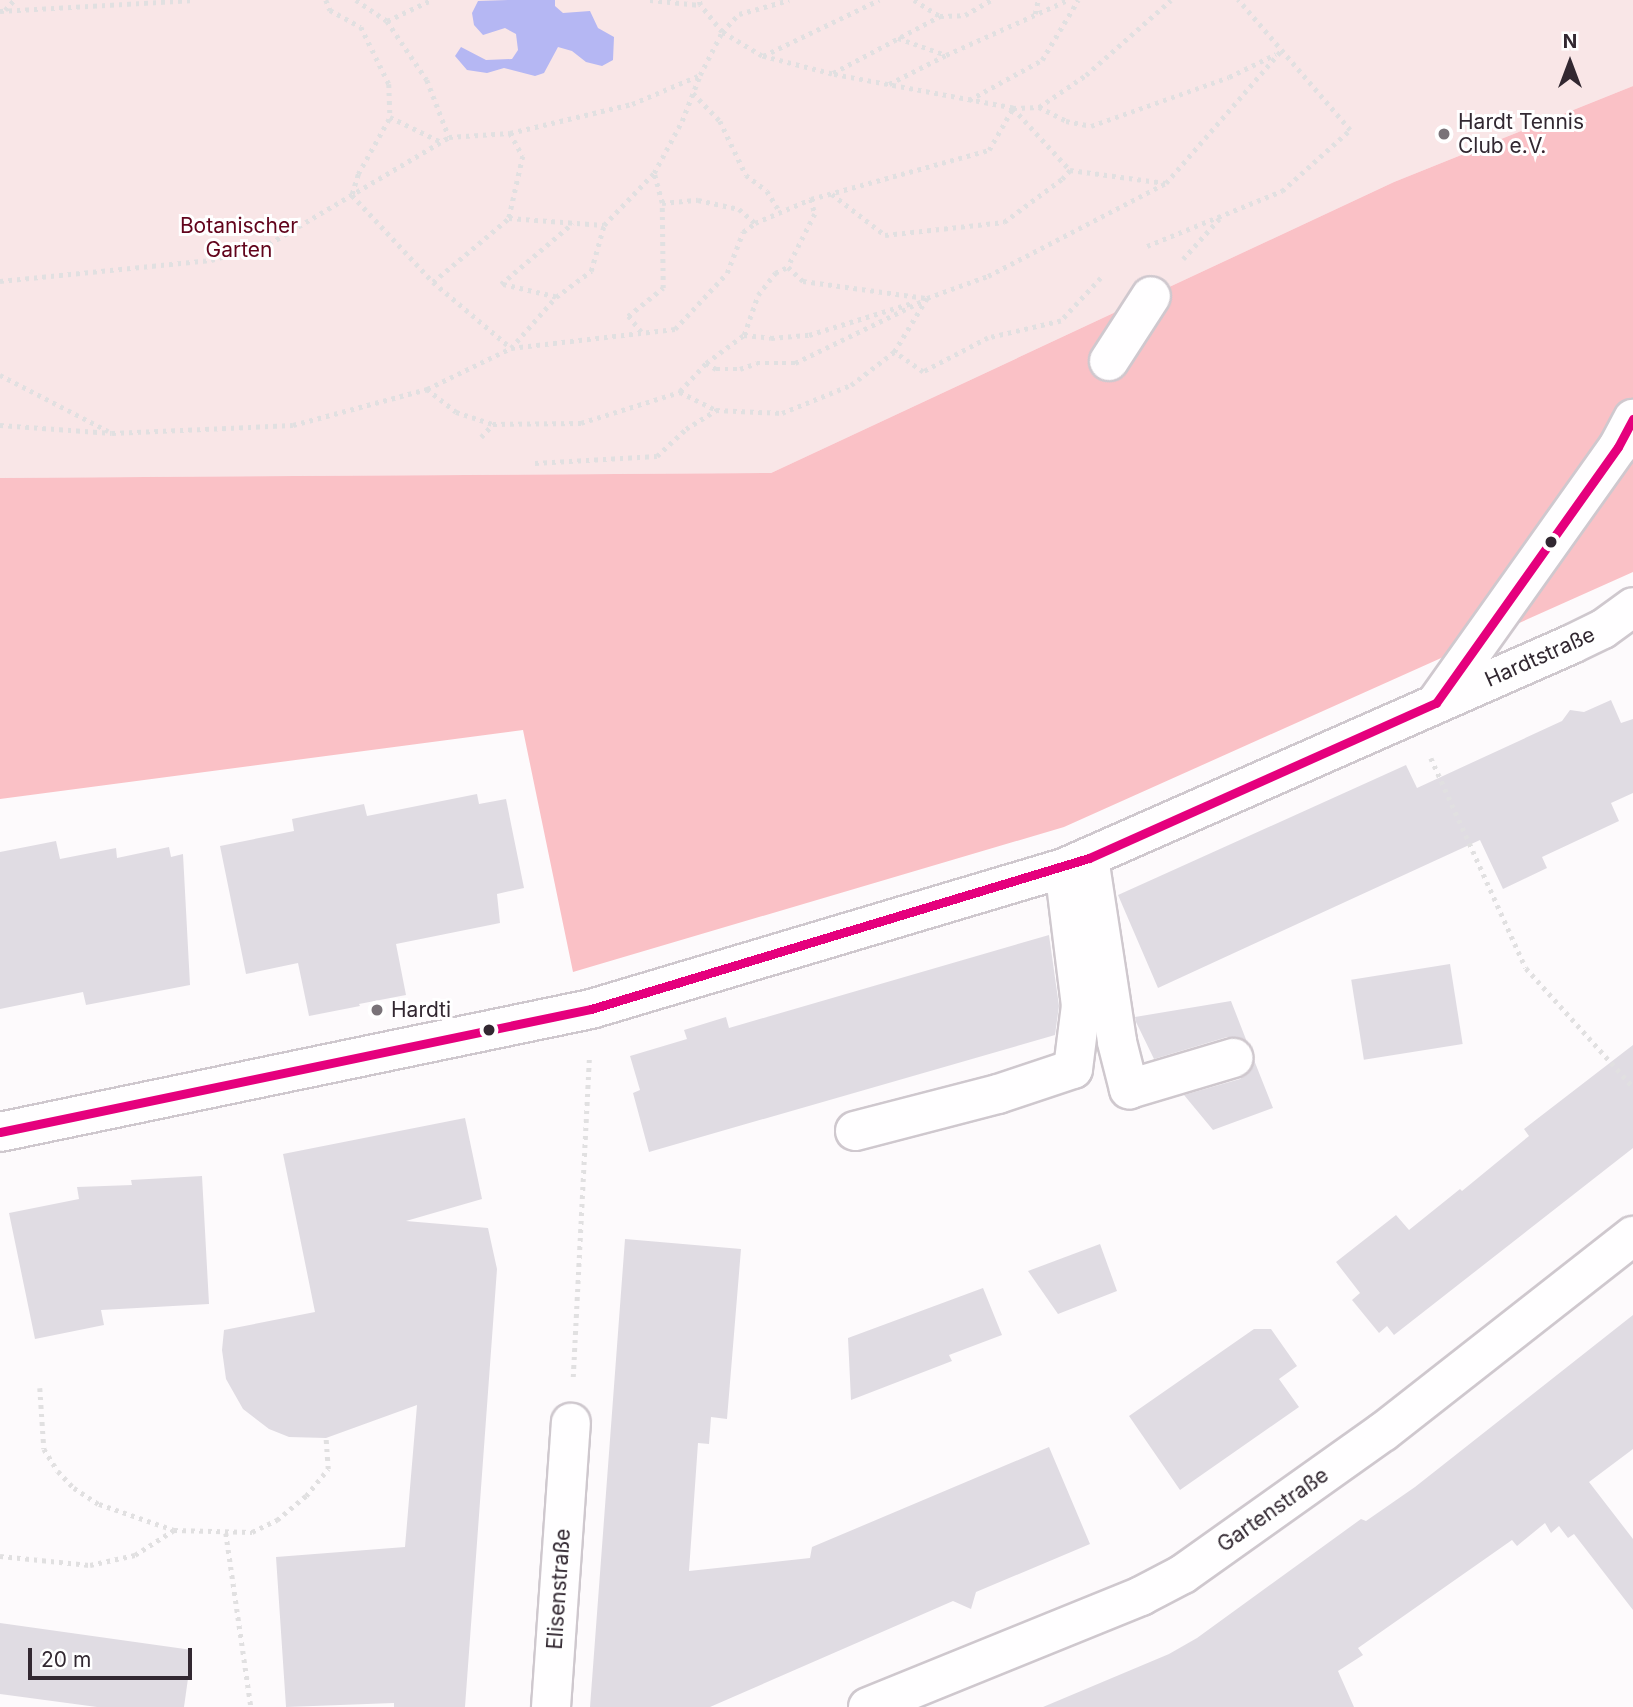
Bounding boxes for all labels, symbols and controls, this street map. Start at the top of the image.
north arrow [1535,28,1605,98]
text: N [1563,30,1577,53]
place label: Hardt Tennis Club e.V. [1458,109,1584,159]
marker: Hardt Tennis Club e.V. [1436,126,1452,142]
park label: Botanischer Garten [180,213,298,263]
unlabelled marker [1544,535,1558,549]
street label: Hardtstraße [1481,622,1599,692]
place label: Hardti [391,997,451,1023]
marker: Hardti [369,1002,385,1018]
unlabelled marker [482,1023,496,1037]
street label: Gartenstraße [1213,1462,1333,1558]
street label: Elisenstraße [542,1528,576,1650]
scale bar [32,1634,196,1678]
text: 20 m [41,1647,91,1672]

